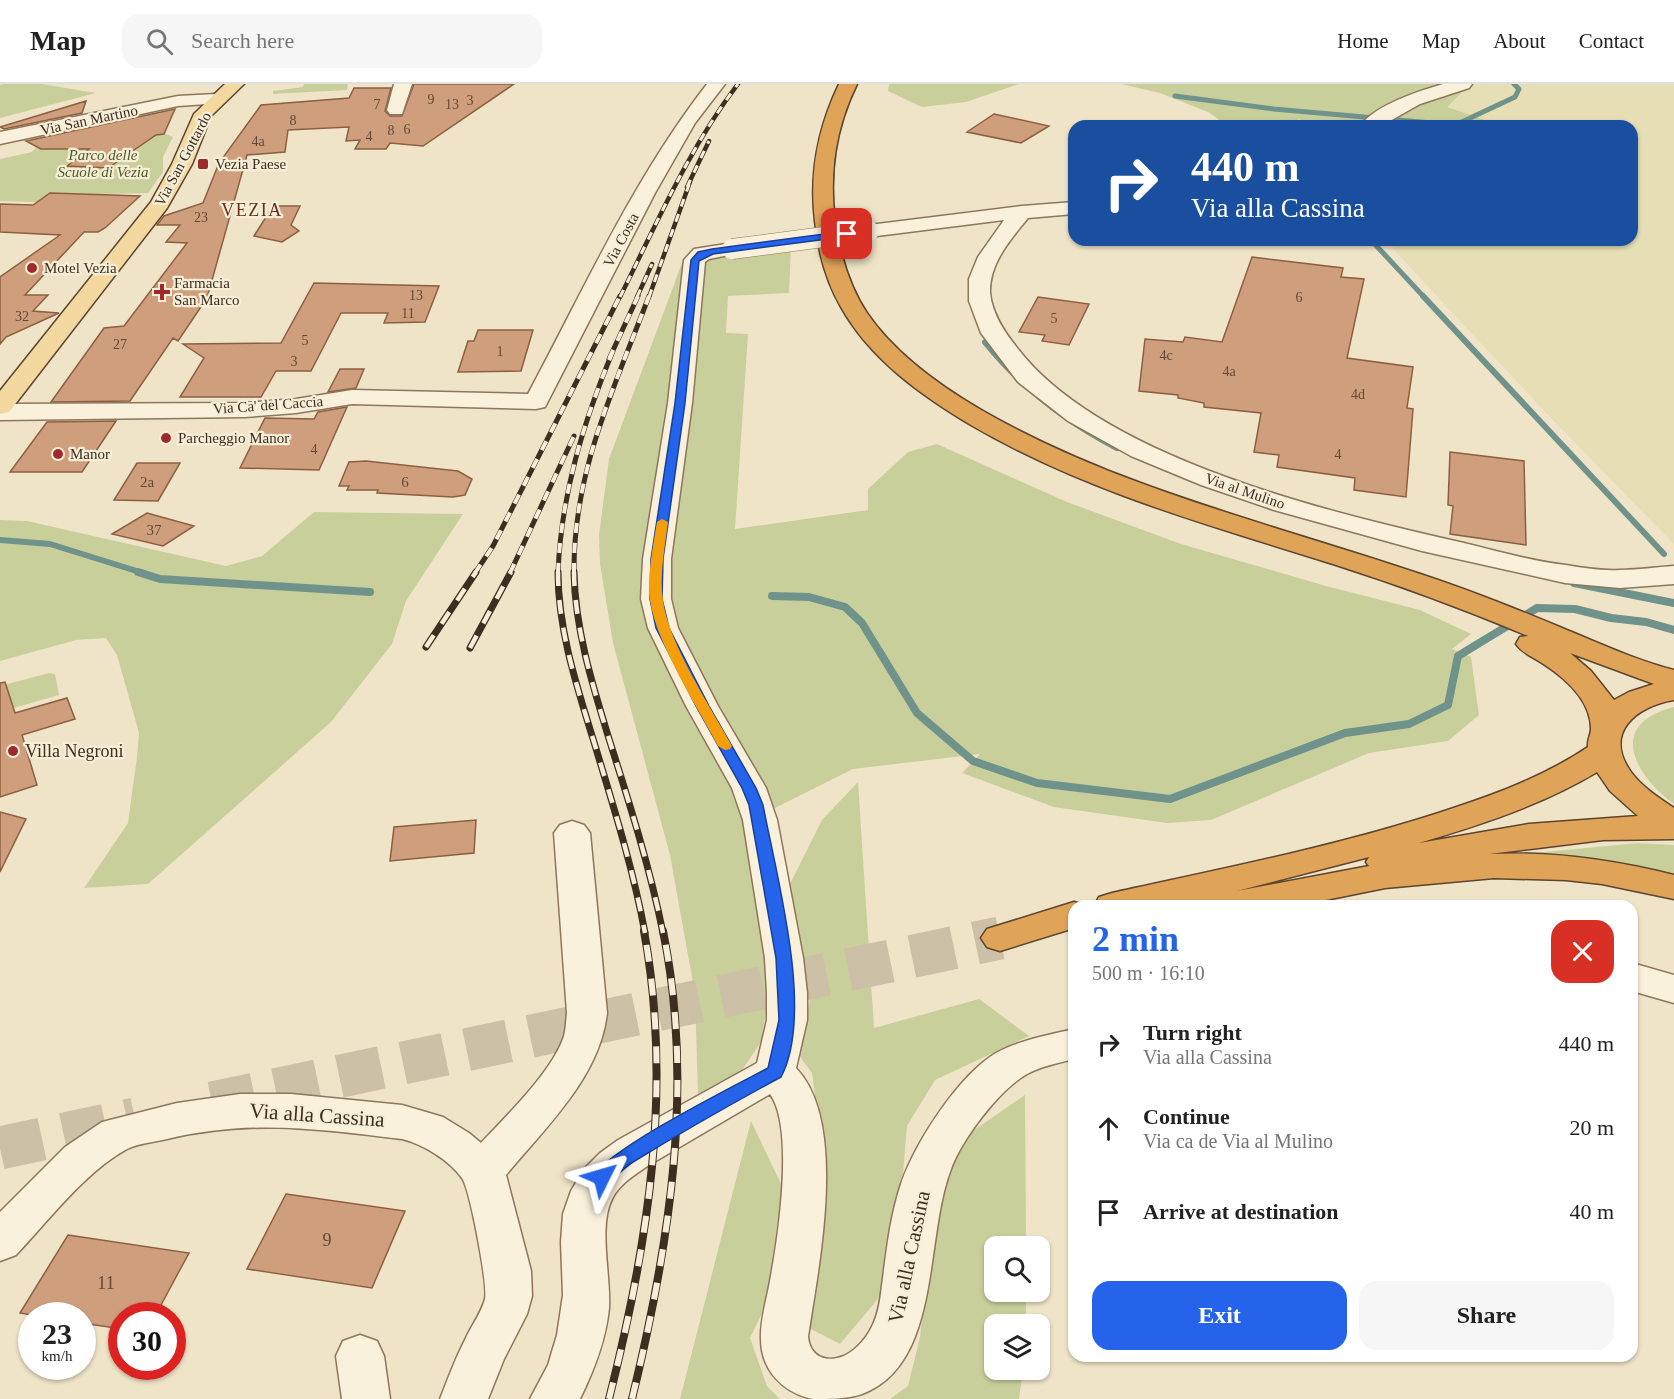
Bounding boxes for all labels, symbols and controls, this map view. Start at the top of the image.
search box [122,14,542,68]
text: Map [30,25,86,56]
icon: search [143,25,176,58]
text: Search here [191,28,294,53]
text: Home [1337,29,1389,53]
text: Map [1422,29,1460,53]
text: About [1493,29,1546,53]
text: Contact [1579,29,1644,53]
house number: 9 [428,92,435,107]
house number: 3 [467,93,474,108]
house number: 7 [374,97,381,112]
house number: 13 [445,97,459,112]
street label: Via San Martino [39,102,139,138]
street label: Via San Gottardo [152,109,214,209]
house number: 8 [290,113,297,128]
house number: 6 [404,122,411,137]
house number: 8 [388,123,395,138]
house number: 4 [366,129,373,144]
house number: 4a [251,134,265,149]
icon: right [1092,144,1170,222]
text: 440 m [1191,144,1300,190]
park label: Parco delle Scuole di Vezia [58,147,148,180]
place label: Vezia Paese [215,156,287,172]
marker: Vezia Paese [196,157,210,171]
text: Via alla Cassina [1191,193,1365,223]
district label: VEZIA [221,200,283,220]
pin [821,208,872,259]
house number: 23 [194,210,208,225]
street label: Via Costa [600,210,642,270]
icon: arrive [830,217,863,250]
place label: Motel Vezia [44,260,117,276]
marker: Motel Vezia [25,261,39,275]
place label: Farmacia San Marco [174,275,239,308]
marker: Farmacia San Marco [155,285,169,299]
house number: 13 [409,288,423,303]
house number: 6 [1296,290,1303,305]
house number: 11 [401,306,415,321]
house number: 32 [15,309,29,324]
house number: 5 [1051,311,1058,326]
house number: 5 [302,333,309,348]
house number: 27 [113,337,127,352]
house number: 1 [497,344,504,359]
house number: 4c [1159,348,1173,363]
house number: 3 [291,354,298,369]
house number: 4a [1222,364,1236,379]
house number: 4d [1351,387,1365,402]
street label: Via Ca' del Caccia [212,393,324,417]
place label: Parcheggio Manor [178,430,289,446]
marker: Parcheggio Manor [159,431,173,445]
house number: 4 [311,442,318,457]
place label: Manor [70,446,110,462]
marker: Manor [51,447,65,461]
house number: 4 [1335,447,1342,462]
street label: Via al Mulino [1203,470,1287,512]
house number: 2a [140,474,154,490]
house number: 6 [401,474,409,490]
house number: 37 [147,522,162,538]
place label: Villa Negroni [25,741,123,761]
marker: Villa Negroni [6,744,20,758]
text: 2 min [1092,919,1179,959]
button: close [1551,920,1614,983]
text: 500 m · 16:10 [1092,962,1205,984]
text: Turn right [1143,1020,1242,1045]
icon: right [1092,1028,1125,1061]
text: 440 m [1558,1031,1614,1056]
text: Via alla Cassina [1143,1046,1272,1068]
street label: Via alla Cassina [249,1098,386,1132]
text: Continue [1143,1104,1230,1129]
icon: ahead [1092,1112,1125,1145]
text: 20 m [1569,1115,1614,1140]
text: Via ca de Via al Mulino [1143,1130,1333,1152]
position arrow [570,1145,634,1209]
street label: Via alla Cassina [883,1188,935,1326]
icon: arrive [1092,1196,1125,1229]
text: Arrive at destination [1143,1199,1339,1224]
text: 40 m [1569,1199,1614,1224]
house number: 9 [323,1230,332,1250]
map controls [984,1236,1050,1380]
button: search [984,1236,1050,1302]
house number: 11 [97,1273,115,1293]
button: Exit [1092,1281,1347,1350]
button: Share [1359,1281,1614,1350]
speed limit sign: 30 [108,1302,186,1380]
button: layers [984,1314,1050,1380]
text: 23 [42,1317,72,1350]
text: km/h [42,1348,72,1364]

